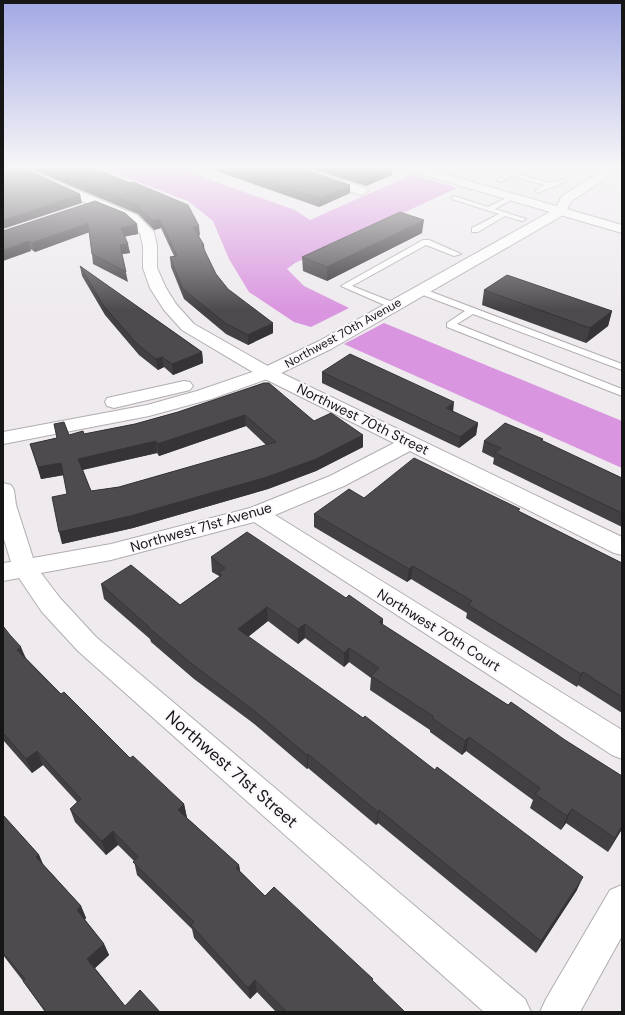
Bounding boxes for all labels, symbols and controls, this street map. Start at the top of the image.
street label: Northwest 70th Avenue [282,294,404,372]
street label: Northwest 70th Street [294,379,432,459]
street label: Northwest 71st Avenue [128,498,274,556]
street label: Northwest 70th Court [374,585,504,675]
street label: Northwest 71st Street [161,706,303,832]

